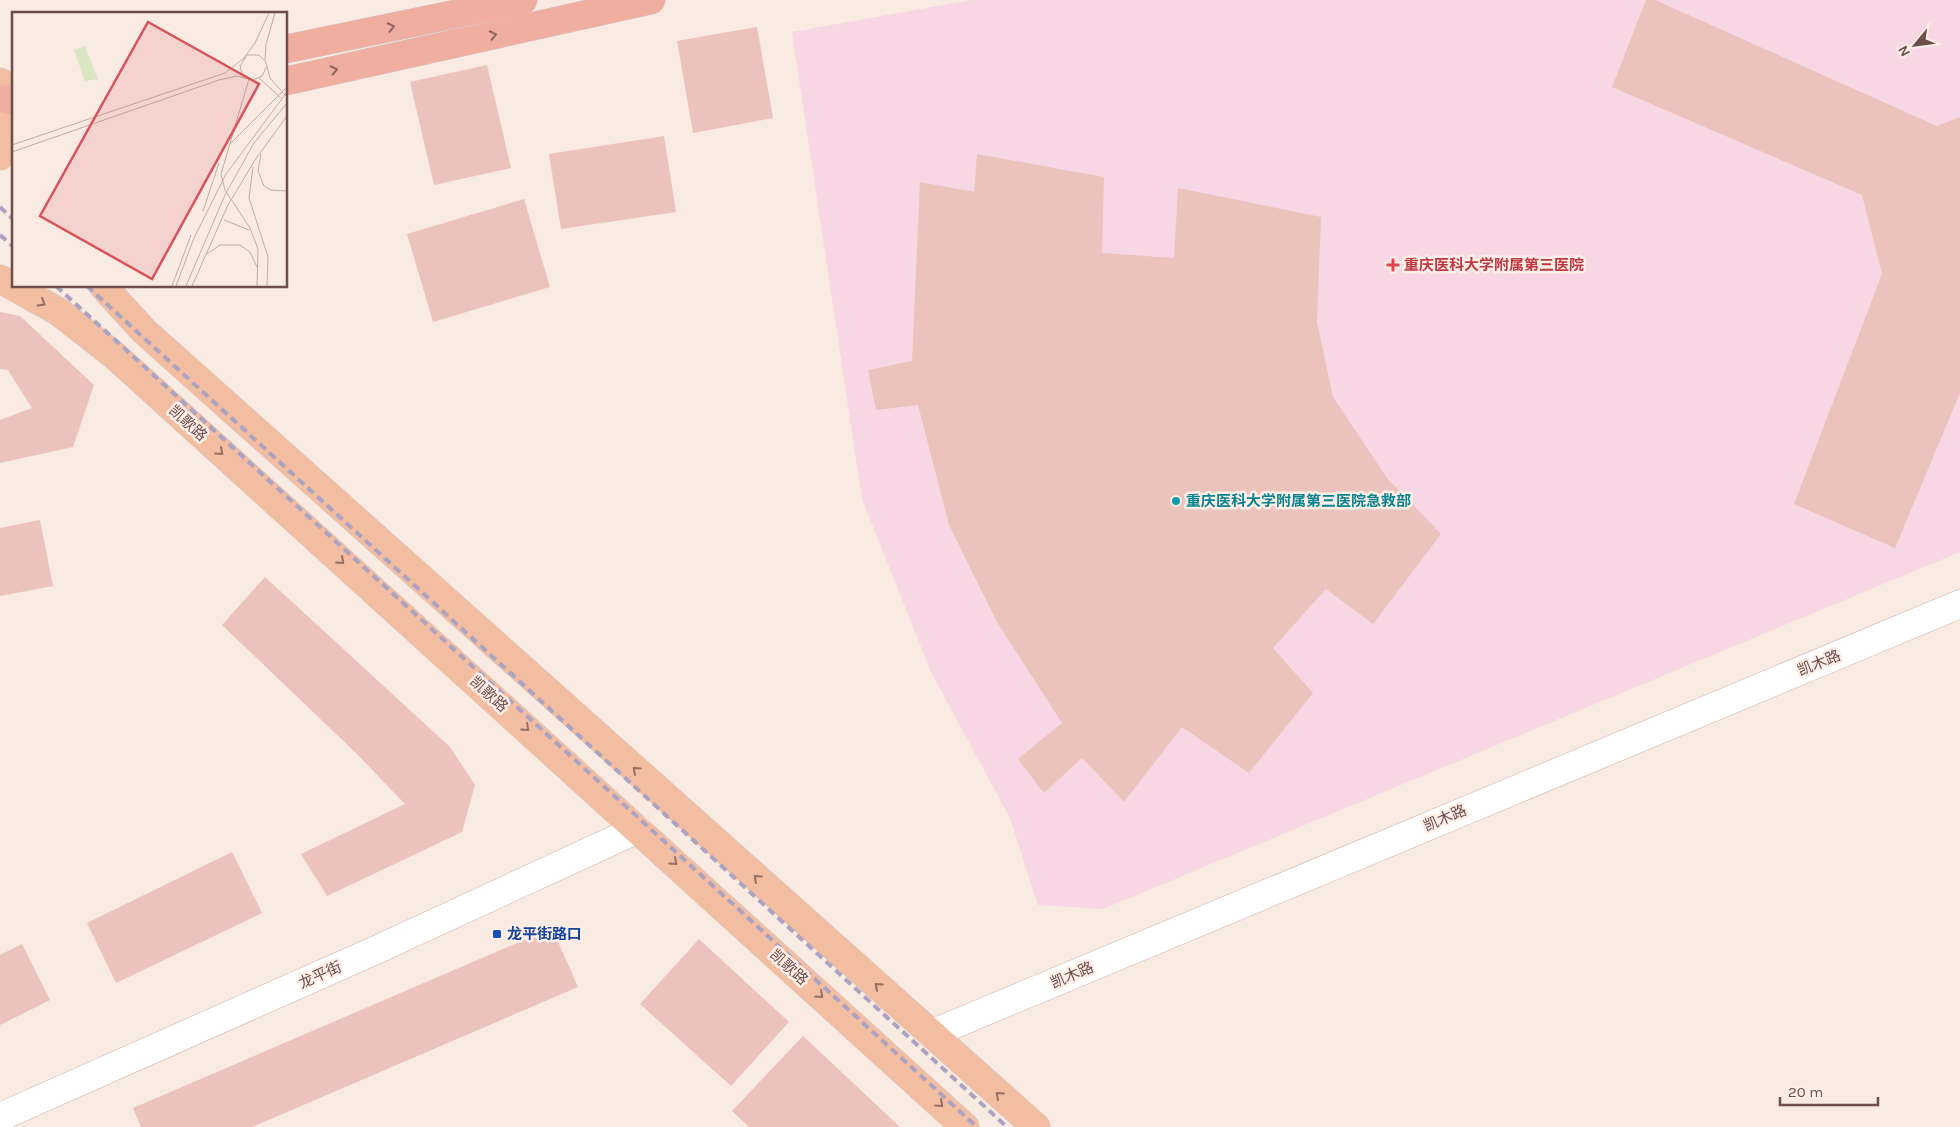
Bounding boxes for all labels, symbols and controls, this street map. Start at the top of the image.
inset map [12,12,288,288]
north arrow [1890,20,1940,70]
one-way arrow [387,22,396,33]
one-way arrow [488,30,497,41]
text: N [1894,43,1914,60]
one-way arrow [329,65,338,76]
place label: 重庆医科大学附属第三医院 [1404,256,1584,274]
marker: 重庆医科大学附属第三医院 [1386,258,1400,272]
one-way arrow [37,297,46,307]
street label: 凯歌路 [165,401,211,445]
one-way arrow [215,446,224,455]
place label: 重庆医科大学附属第三医院急救部 [1186,492,1411,510]
marker: 重庆医科大学附属第三医院急救部 [1170,495,1182,507]
one-way arrow [335,555,344,564]
street label: 凯木路 [1795,646,1843,680]
street label: 凯歌路 [466,672,512,716]
one-way arrow [521,723,530,732]
one-way arrow [632,767,641,776]
street label: 凯木路 [1421,801,1469,835]
one-way arrow [668,856,677,865]
one-way arrow [753,875,762,884]
place label: 龙平街路口 [507,925,582,943]
marker: 龙平街路口 [491,928,503,940]
street label: 凯歌路 [766,945,812,989]
street label: 龙平街 [296,958,344,992]
street label: 凯木路 [1048,958,1096,992]
one-way arrow [875,983,884,992]
one-way arrow [814,989,823,998]
scale bar [1780,1074,1878,1106]
text: 20 m [1788,1083,1823,1101]
one-way arrow [996,1091,1005,1100]
one-way arrow [934,1098,943,1107]

